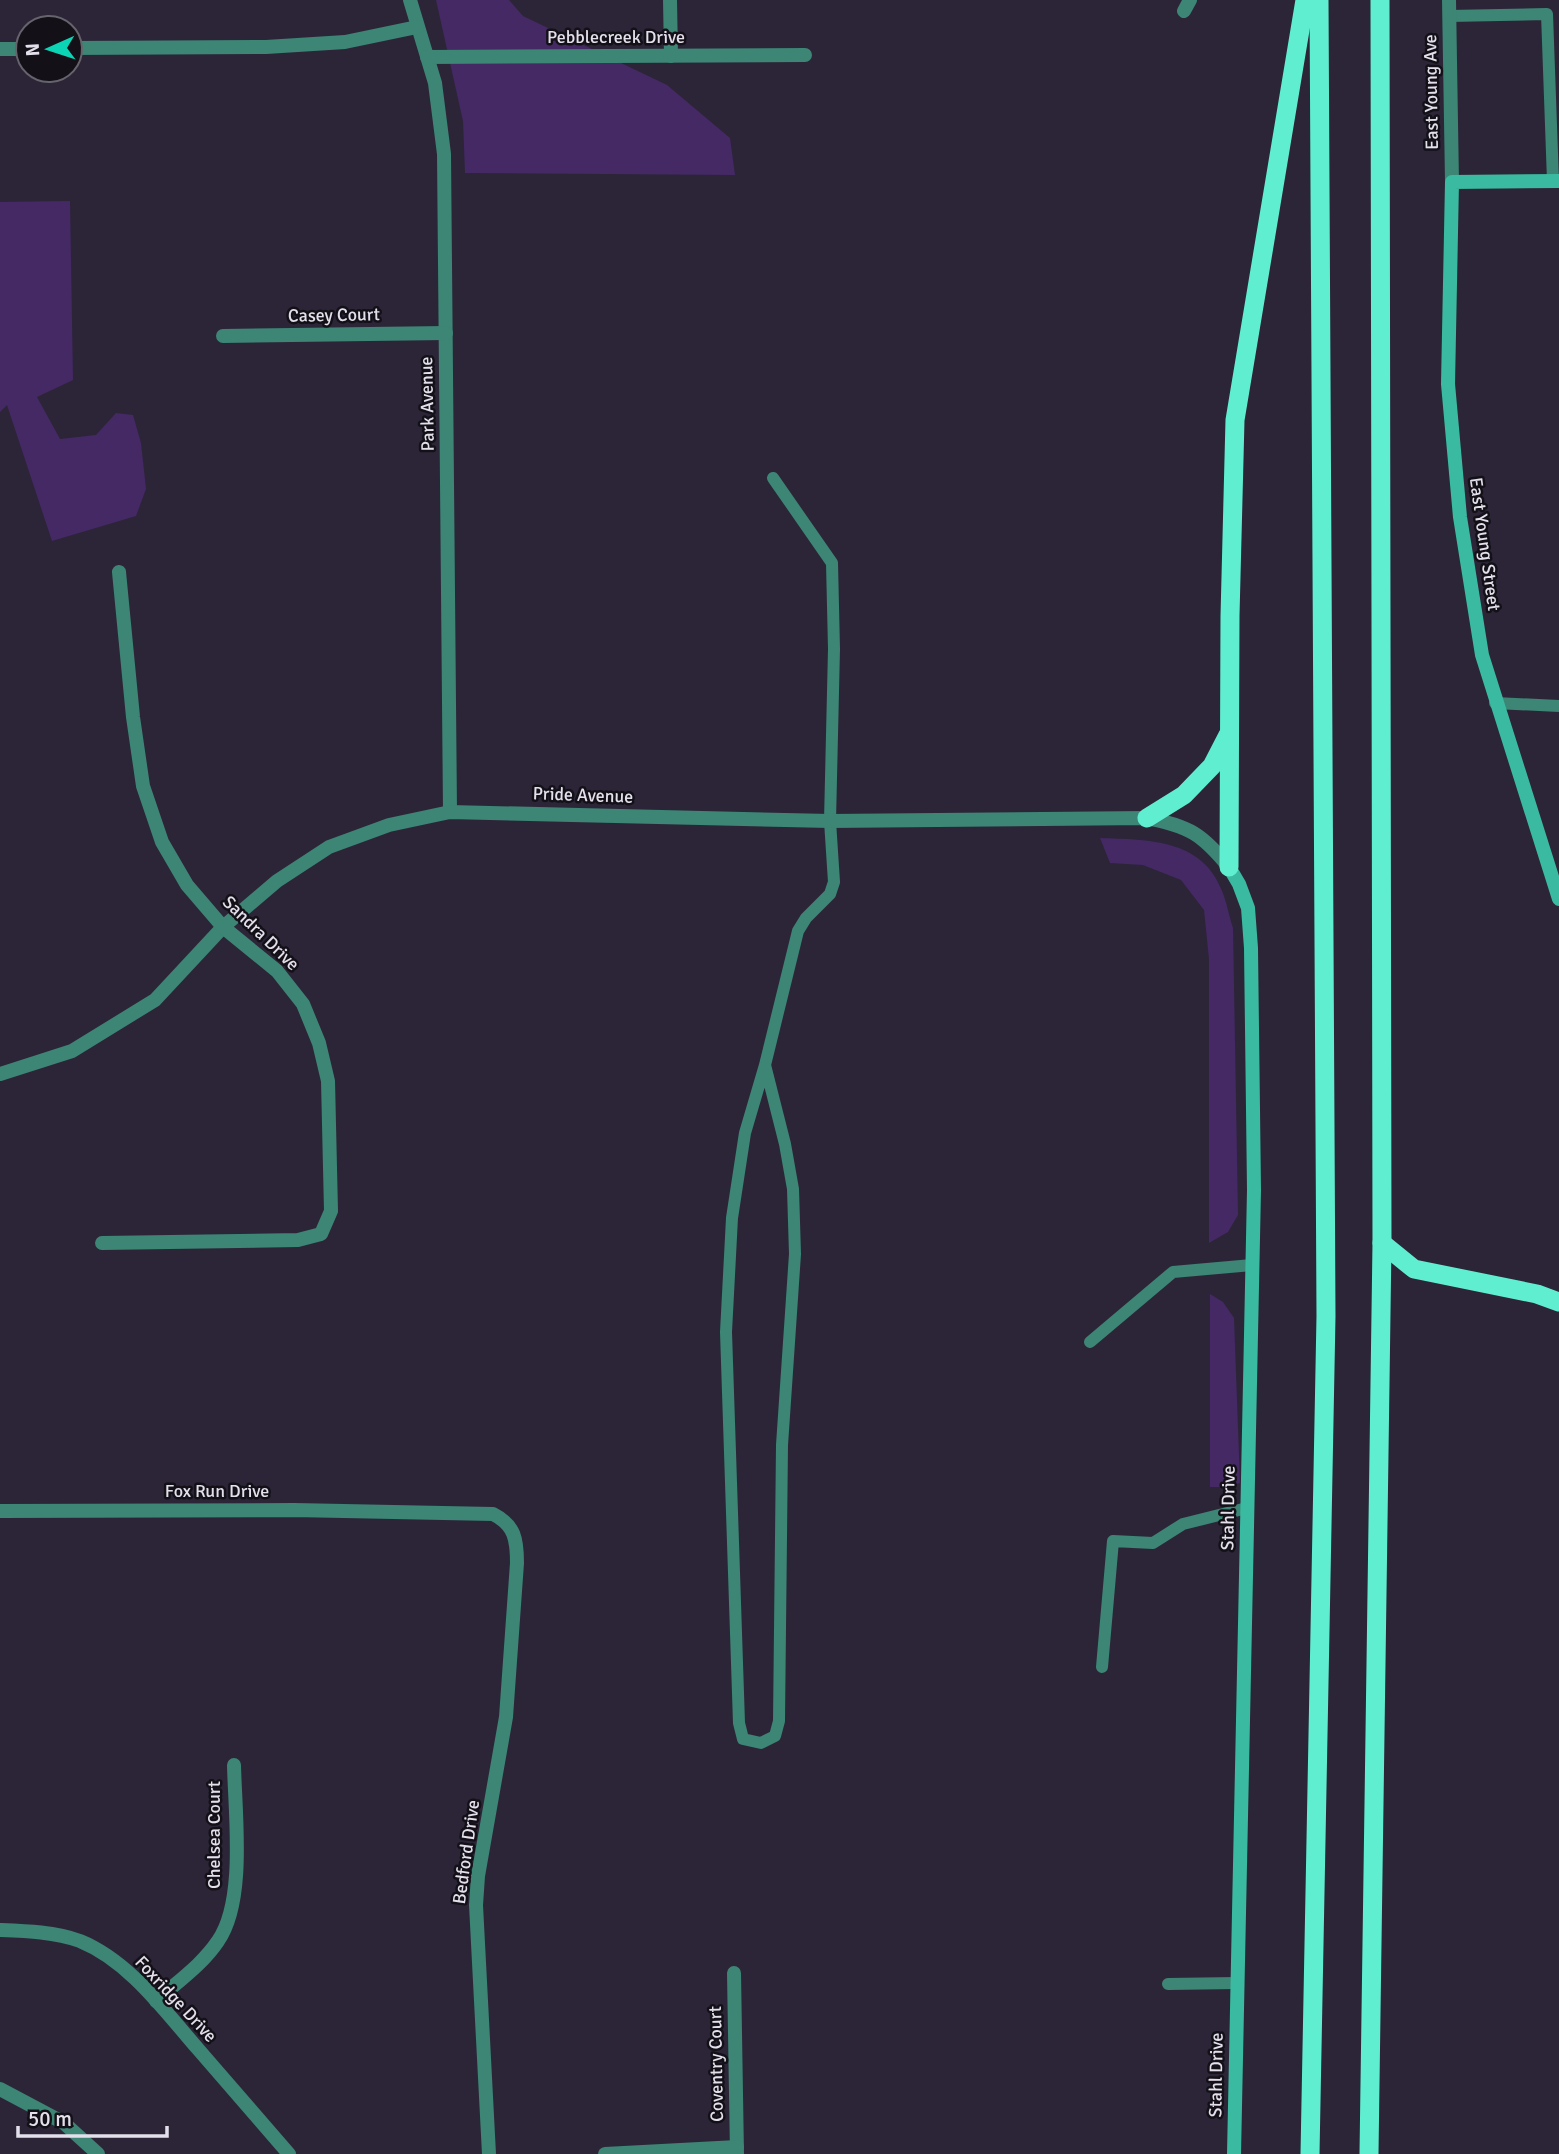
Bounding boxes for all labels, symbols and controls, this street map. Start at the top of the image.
north arrow [14,14,84,84]
street label: Pebblecreek Drive [547,26,685,48]
street label: East Young Ave [1419,34,1443,150]
text: N [21,43,45,57]
street label: Casey Court [288,303,380,327]
street label: Park Avenue [415,356,439,452]
street label: East Young Street [1465,476,1505,612]
street label: Pride Avenue [532,782,634,808]
street label: Sandra Drive [218,891,304,975]
street label: Stahl Drive [1216,1465,1240,1551]
street label: Fox Run Drive [165,1480,269,1502]
street label: Chelsea Court [203,1781,225,1889]
street label: Bedford Drive [448,1799,484,1905]
street label: Foxridge Drive [130,1951,222,2047]
street label: Coventry Court [704,2006,728,2122]
street label: Stahl Drive [1204,2032,1228,2118]
scale bar [18,2094,166,2138]
text: 50 m [28,2106,72,2132]

